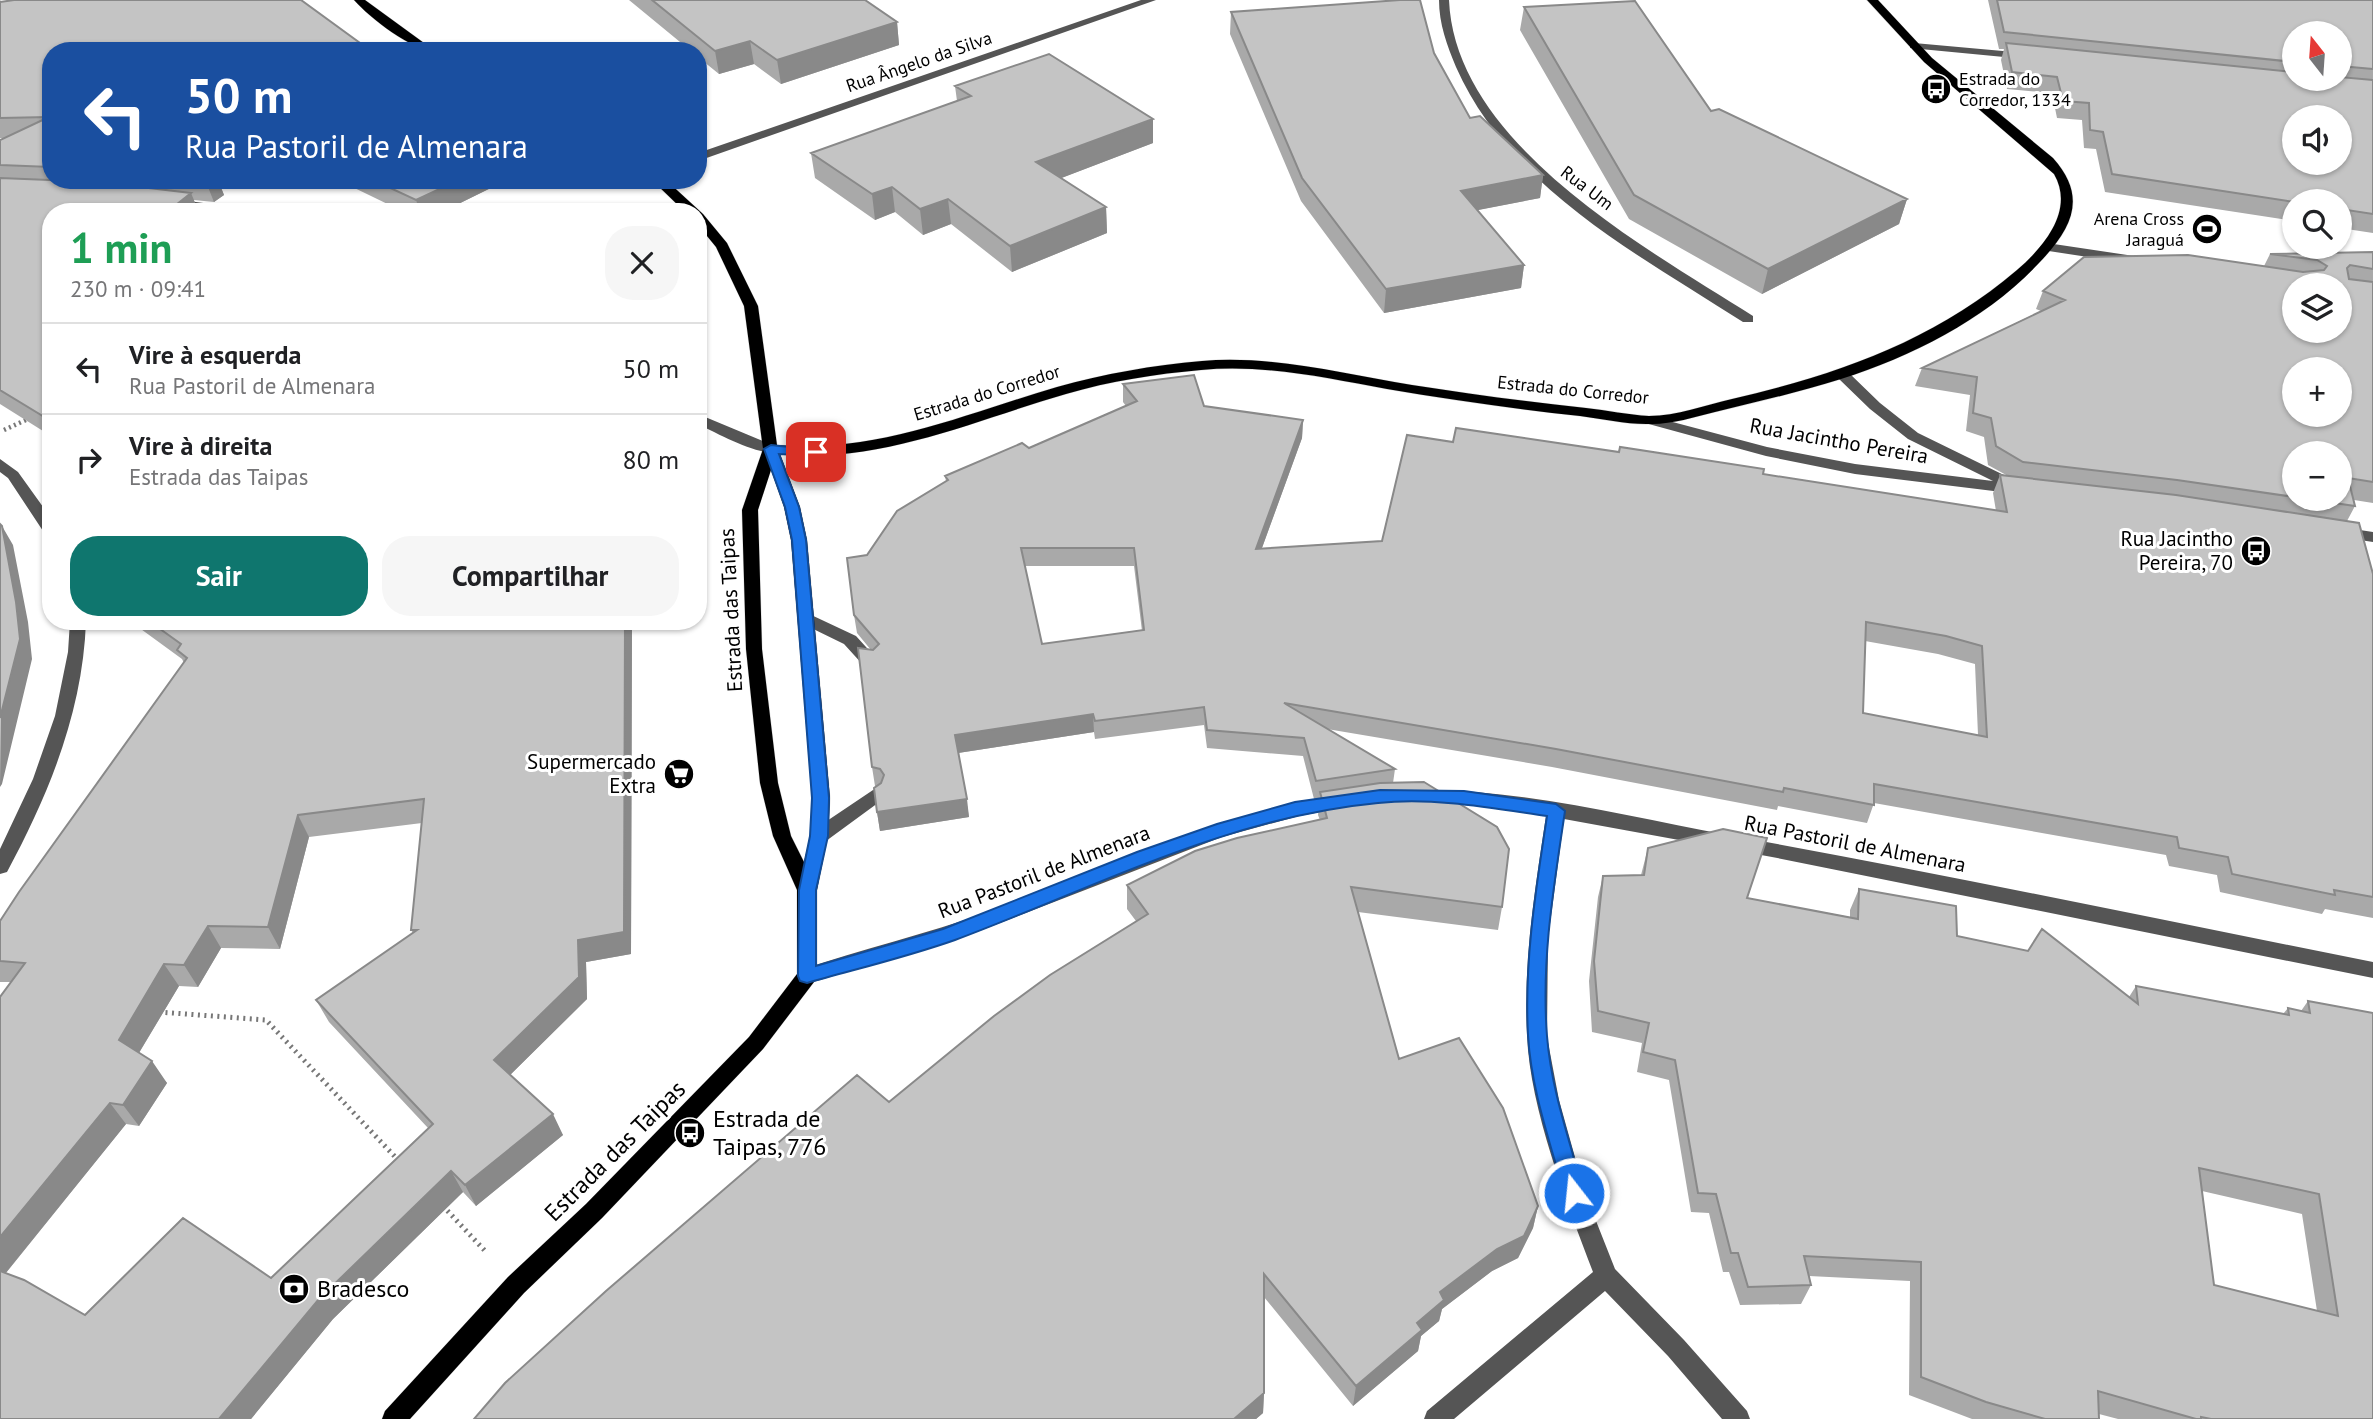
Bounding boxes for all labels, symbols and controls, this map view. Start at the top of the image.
north arrow [2282,21,2352,91]
map controls [2282,21,2352,511]
street label: Rua Ângelo da Silva [843,26,995,97]
text: 50 m [185,63,292,127]
place label: Estrada do Corredor, 1334 [1959,67,2071,111]
icon: left [70,70,161,161]
bus stop icon: Estrada do Corredor, 1334 [1919,72,1953,106]
button: sound [2282,105,2352,175]
text: Rua Pastoril de Almenara [185,125,528,167]
street label: Rua Um [1556,160,1618,215]
button: search [2282,189,2352,259]
place label: Arena Cross Jaraguá [2094,207,2184,251]
sports icon: Arena Cross Jaraguá [2190,212,2224,246]
text: 1 min [70,220,172,275]
button: close [605,226,679,300]
button: layers [2282,273,2352,343]
text: 230 m · 09:41 [70,274,206,303]
text: Vire à esquerda [129,338,301,371]
icon: left [70,350,108,388]
text: 50 m [623,352,679,385]
button: + [2282,357,2352,427]
street label: Estrada do Corredor [911,359,1063,426]
street label: Estrada do Corredor [1496,370,1650,409]
text: Rua Pastoril de Almenara [129,371,375,400]
street label: Rua Jacintho Pereira [1748,412,1930,470]
pin [786,422,846,482]
text: Vire à direita [129,429,272,462]
icon: arrive [797,433,835,471]
icon: right [70,441,108,479]
button: − [2282,441,2352,511]
text: 80 m [623,443,679,476]
text: Estrada das Taipas [129,462,308,491]
place label: Rua Jacintho Pereira, 70 [2120,525,2233,576]
street label: Estrada das Taipas [713,528,748,692]
bus stop icon: Rua Jacintho Pereira, 70 [2239,534,2273,568]
button: Sair [70,536,368,616]
button: Compartilhar [382,536,679,616]
place label: Supermercado Extra [527,748,656,799]
supermarket icon: Supermercado Extra [662,757,696,791]
street label: Rua Pastoril de Almenara [1742,809,1968,878]
street label: Rua Pastoril de Almenara [934,819,1154,924]
street label: Estrada das Taipas [538,1074,692,1228]
place label: Estrada de Taipas, 776 [713,1103,826,1162]
bus stop icon: Estrada de Taipas, 776 [673,1116,707,1150]
position arrow [1537,1156,1611,1230]
bank icon: Bradesco [277,1272,311,1306]
place label: Bradesco [317,1273,409,1304]

